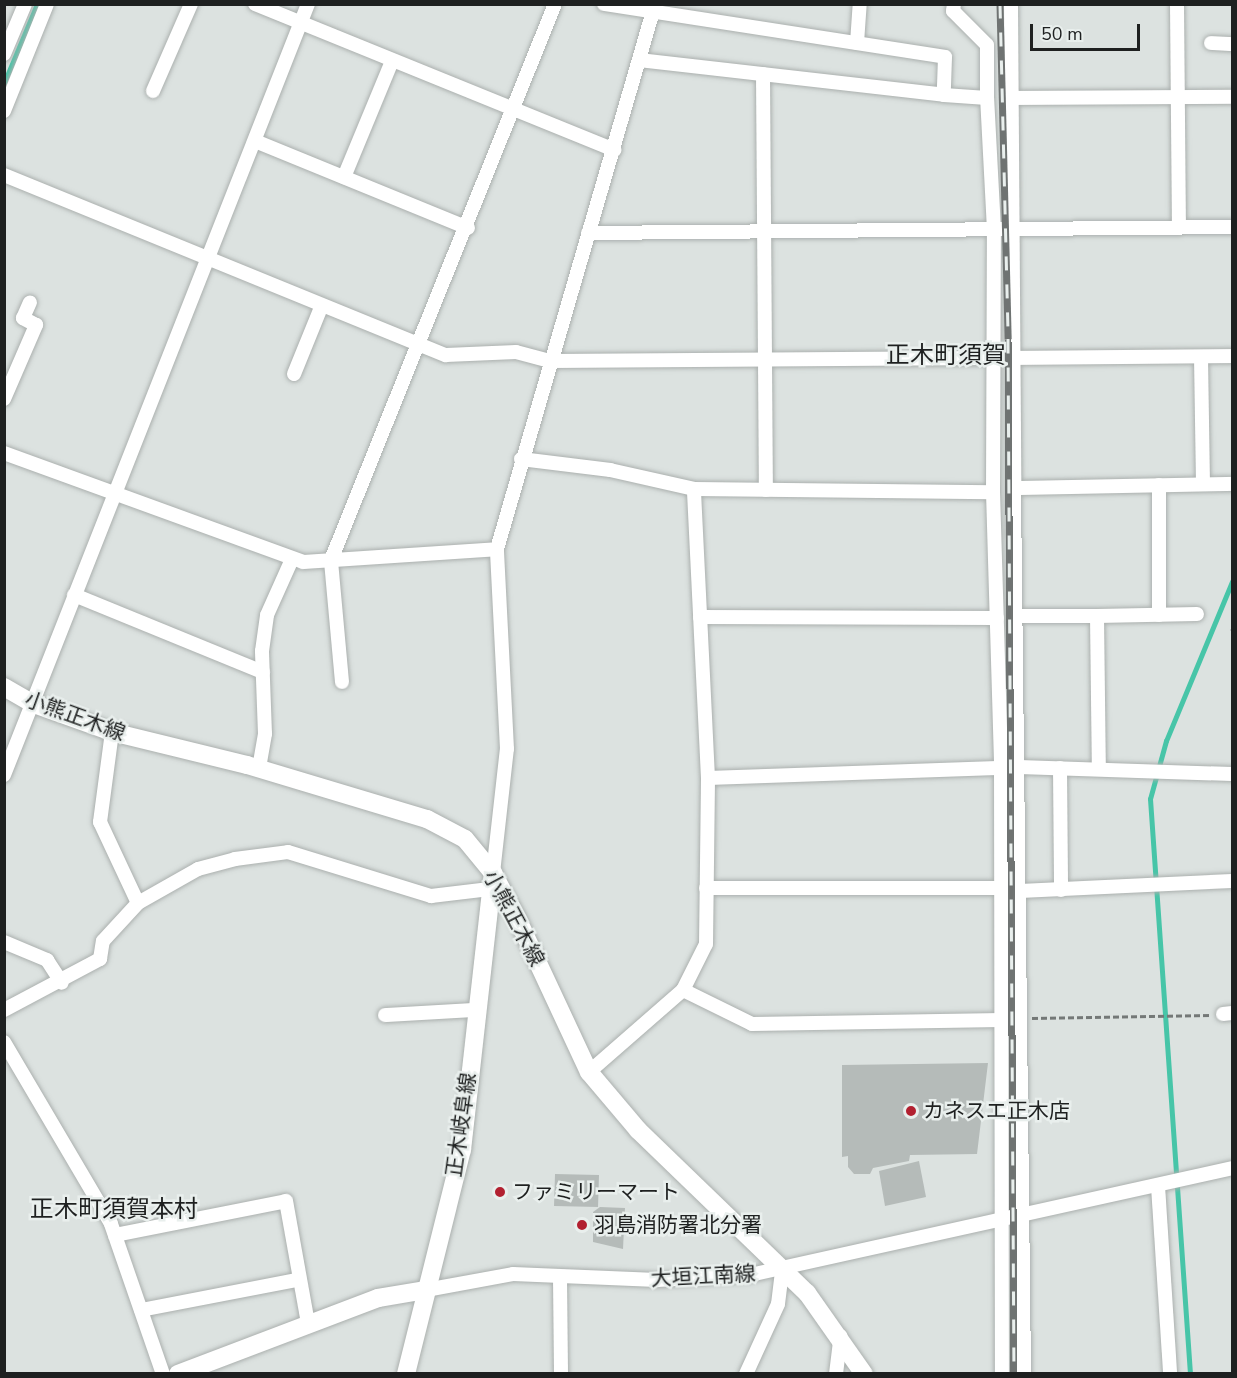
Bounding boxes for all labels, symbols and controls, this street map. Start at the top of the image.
scale bar [1033,12,1142,50]
text: 50 m [1041,22,1083,46]
district label: 正木町須賀 [886,342,1006,370]
street label: 小熊正木線 [21,686,129,746]
street label: 小熊正木線 [478,866,550,970]
street label: 正木岐阜線 [441,1071,481,1179]
place label: カネスエ正木店 [923,1098,1070,1124]
marker: カネスエ正木店 [904,1104,918,1118]
place label: ファミリーマート [512,1179,680,1205]
marker: ファミリーマート [493,1185,507,1199]
district label: 正木町須賀本村 [30,1196,198,1224]
place label: 羽島消防署北分署 [594,1212,762,1238]
marker: 羽島消防署北分署 [575,1218,589,1232]
street label: 大垣江南線 [650,1261,756,1291]

